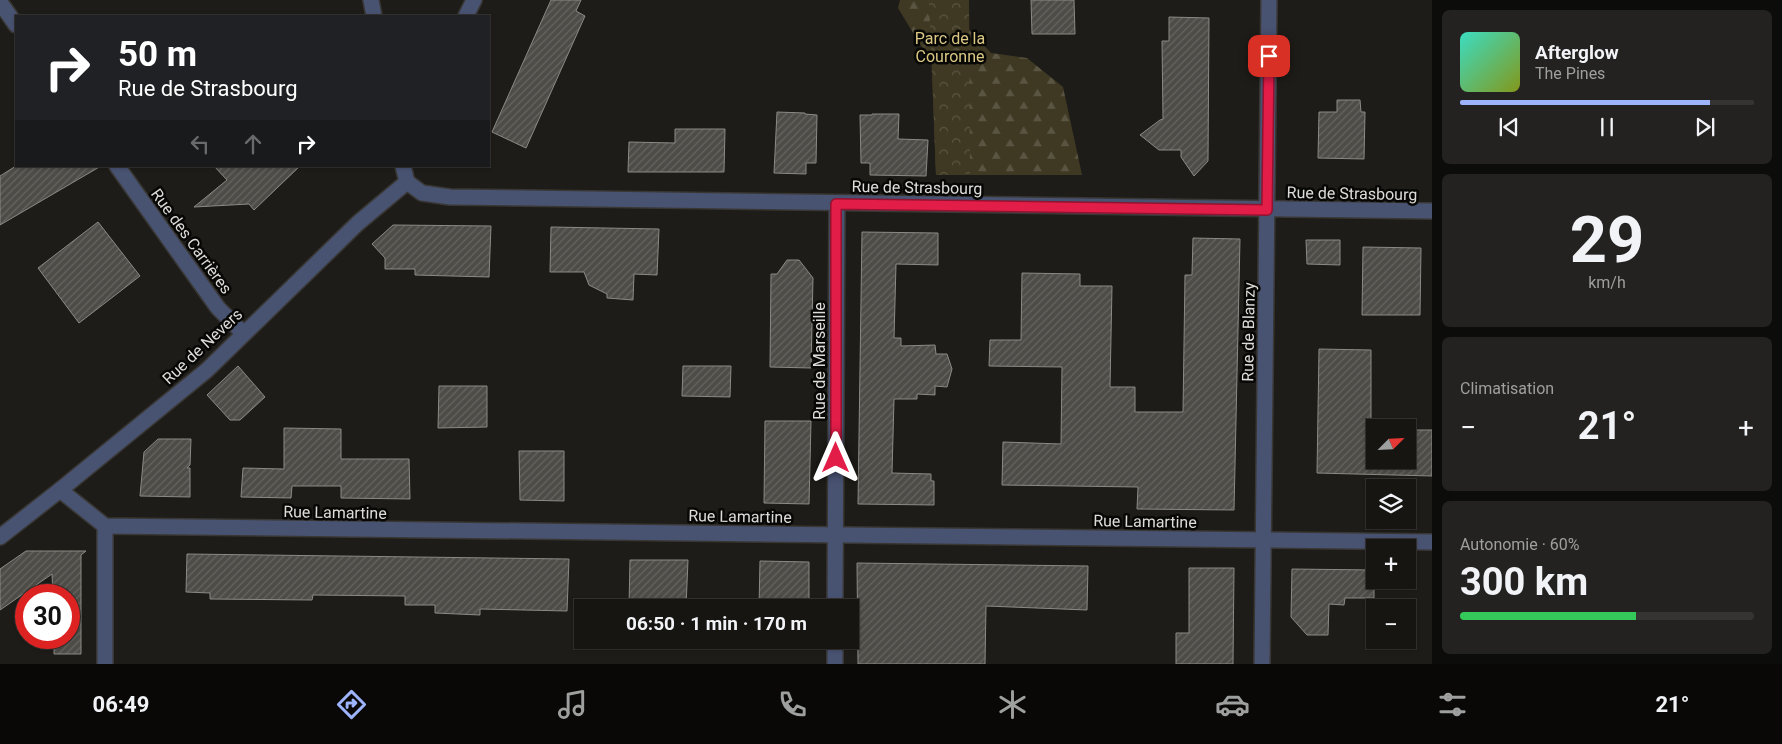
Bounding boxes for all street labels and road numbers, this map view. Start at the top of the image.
street label: Rue de Strasbourg [852,177,982,198]
street label: Rue de Strasbourg [1287,183,1417,204]
street label: Rue des Carrières [147,185,236,298]
street label: Rue de Blanzy [1238,282,1259,382]
street label: Rue de Marseille [810,302,829,420]
street label: Rue de Nevers [158,305,246,388]
street label: Rue Lamartine [283,502,387,523]
street label: Rue Lamartine [688,506,792,527]
street label: Rue Lamartine [1093,511,1197,532]

